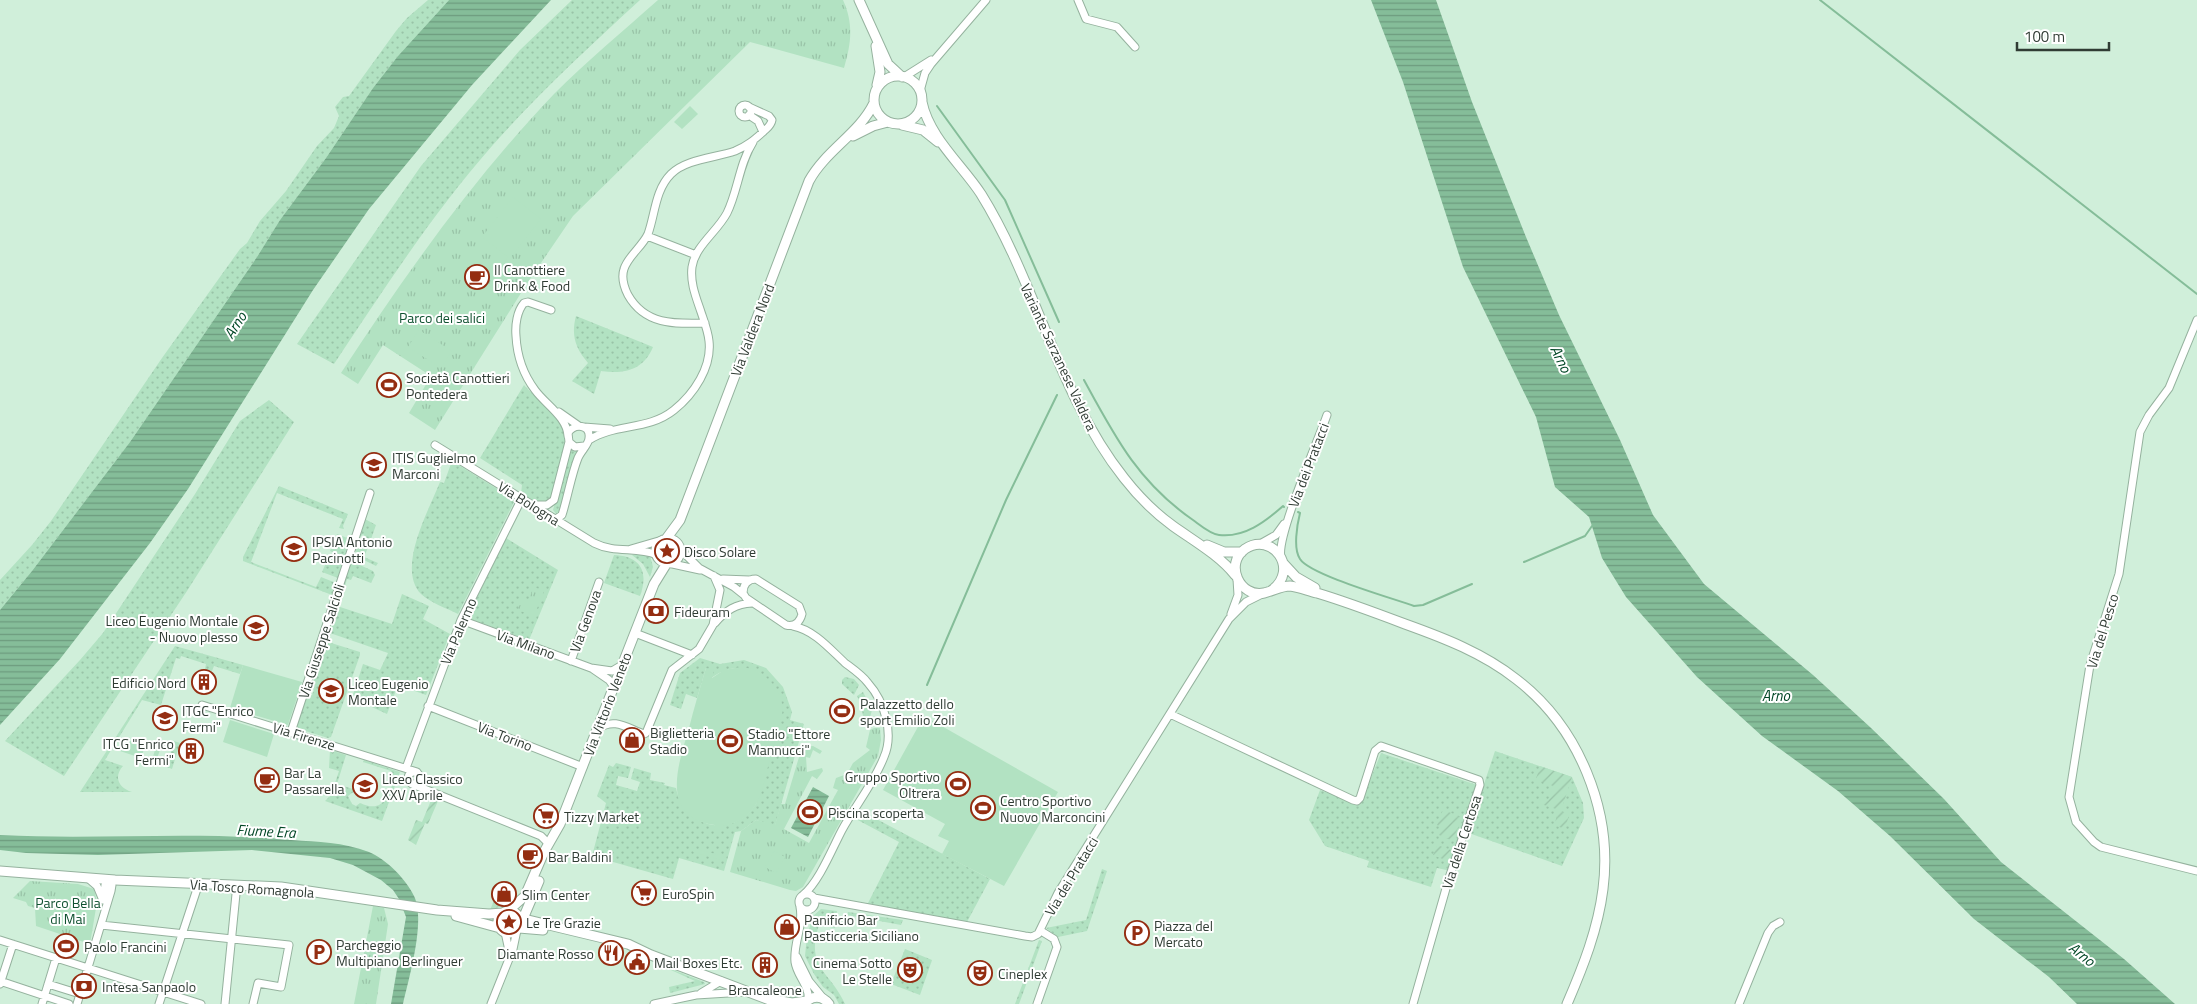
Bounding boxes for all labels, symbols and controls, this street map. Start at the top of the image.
scale bar [2017,20,2110,52]
text: 100 m [2024,25,2065,48]
place label: Il Canottiere Drink & Food [494,259,570,296]
cafe icon: Il Canottiere Drink & Food [464,264,490,290]
street label: Variante Sarzanese Valdera [1016,280,1102,434]
street label: Via Valdera Nord [725,281,779,379]
water label: Arno [218,307,253,343]
park label: Parco dei salici [399,307,485,328]
water label: Arno [1545,341,1578,377]
place label: Società Canottieri Pontedera [406,367,510,404]
sports icon: Società Canottieri Pontedera [376,372,402,398]
street label: Via dei Pratacci [1282,420,1334,510]
place label: ITIS Guglielmo Marconi [392,447,476,484]
school or university icon: ITIS Guglielmo Marconi [361,452,387,478]
street label: Via Bologna [494,476,564,530]
place label: IPSIA Antonio Pacinotti [312,531,392,568]
school or university icon: IPSIA Antonio Pacinotti [281,536,307,562]
place icon: Disco Solare [654,538,680,564]
place label: Disco Solare [684,541,756,562]
street label: Via Giuseppe Salcioli [293,581,349,701]
street label: Via Genova [564,587,606,655]
street label: Via del Pesco [2081,591,2123,671]
street label: Via Palermo [435,594,481,668]
bank icon: Fideuram [643,598,669,624]
place label: Fideuram [674,601,730,622]
place label: Liceo Eugenio Montale - Nuovo plesso [105,610,238,647]
school or university icon: Liceo Eugenio Montale - Nuovo plesso [243,615,269,641]
street label: Via Milano [494,624,558,664]
street label: Via Vittorio Veneto [578,649,636,759]
building icon: Edificio Nord [191,669,217,695]
place label: Edificio Nord [112,672,186,693]
place label: Liceo Eugenio Montale [348,673,429,710]
school or university icon: Liceo Eugenio Montale [318,678,344,704]
water label: Arno [1762,684,1791,707]
place label: Palazzetto dello sport Emilio Zoli [860,693,954,730]
sports icon: Palazzetto dello sport Emilio Zoli [829,698,855,724]
place label: ITGC "Enrico Fermi" [182,700,254,737]
school or university icon: ITGC "Enrico Fermi" [152,705,178,731]
street label: Via Torino [474,716,536,756]
street label: Via Firenze [270,717,338,755]
place label: Biglietteria Stadio [650,722,714,759]
place label: Stadio "Ettore Mannucci" [748,723,830,760]
shop icon: Biglietteria Stadio [619,727,645,753]
sports icon: Stadio "Ettore Mannucci" [717,728,743,754]
place label: ITCG "Enrico Fermi" [102,733,174,770]
building icon: ITCG "Enrico Fermi" [178,738,204,764]
place label: Bar La Passarella [284,762,345,799]
place label: Gruppo Sportivo Oltrera [845,766,940,803]
cafe icon: Bar La Passarella [254,767,280,793]
place label: Liceo Classico XXV Aprile [382,768,463,805]
sports icon: Gruppo Sportivo Oltrera [945,771,971,797]
school or university icon: Liceo Classico XXV Aprile [352,773,378,799]
place label: Centro Sportivo Nuovo Marconcini [1000,790,1105,827]
street label: Via della Certosa [1436,792,1486,892]
sports icon: Centro Sportivo Nuovo Marconcini [970,795,996,821]
sports icon: Piscina scoperta [797,799,823,825]
place label: Piscina scoperta [828,802,924,823]
supermarket icon: Tizzy Market [533,803,559,829]
place label: Tizzy Market [564,806,639,827]
water label: Fiume Era [236,818,298,844]
street label: Via dei Pratacci [1039,832,1103,920]
cafe icon: Bar Baldini [517,843,543,869]
place label: Bar Baldini [548,846,612,867]
street label: Via Tosco Romagnola [189,873,315,903]
supermarket icon: EuroSpin [631,880,657,906]
shop icon: Slim Center [491,881,517,907]
place label: EuroSpin [662,883,715,904]
place label: Slim Center [522,884,590,905]
park label: Parco Bella di Mai [35,892,101,929]
place icon: Le Tre Grazie [496,909,522,935]
place label: Panificio Bar Pasticceria Siciliano [804,909,919,946]
place label: Le Tre Grazie [526,912,601,933]
shop icon: Panificio Bar Pasticceria Siciliano [774,914,800,940]
place label: Piazza del Mercato [1154,915,1213,952]
parking icon: Piazza del Mercato [1124,920,1150,946]
sports icon: Paolo Francini [53,933,79,959]
place label: Parcheggio Multipiano Berlinguer [336,934,463,971]
place label: Paolo Francini [84,936,167,957]
water label: Arno [2064,936,2101,972]
parking icon: Parcheggio Multipiano Berlinguer [306,939,332,965]
restaurant icon: Diamante Rosso [598,940,624,966]
place label: Diamante Rosso [497,943,594,964]
public building icon: Mail Boxes Etc. [624,949,650,975]
place label: Mail Boxes Etc. [654,952,743,973]
building icon: Brancaleone [752,952,778,978]
place label: Cinema Sotto Le Stelle [813,952,892,989]
theatre icon: Cinema Sotto Le Stelle [897,957,923,983]
theatre icon: Cineplex [967,960,993,986]
place label: Cineplex [998,963,1048,984]
bank icon: Intesa Sanpaolo [71,973,97,999]
place label: Intesa Sanpaolo [102,976,196,997]
place label: Brancaleone [728,979,802,1000]

